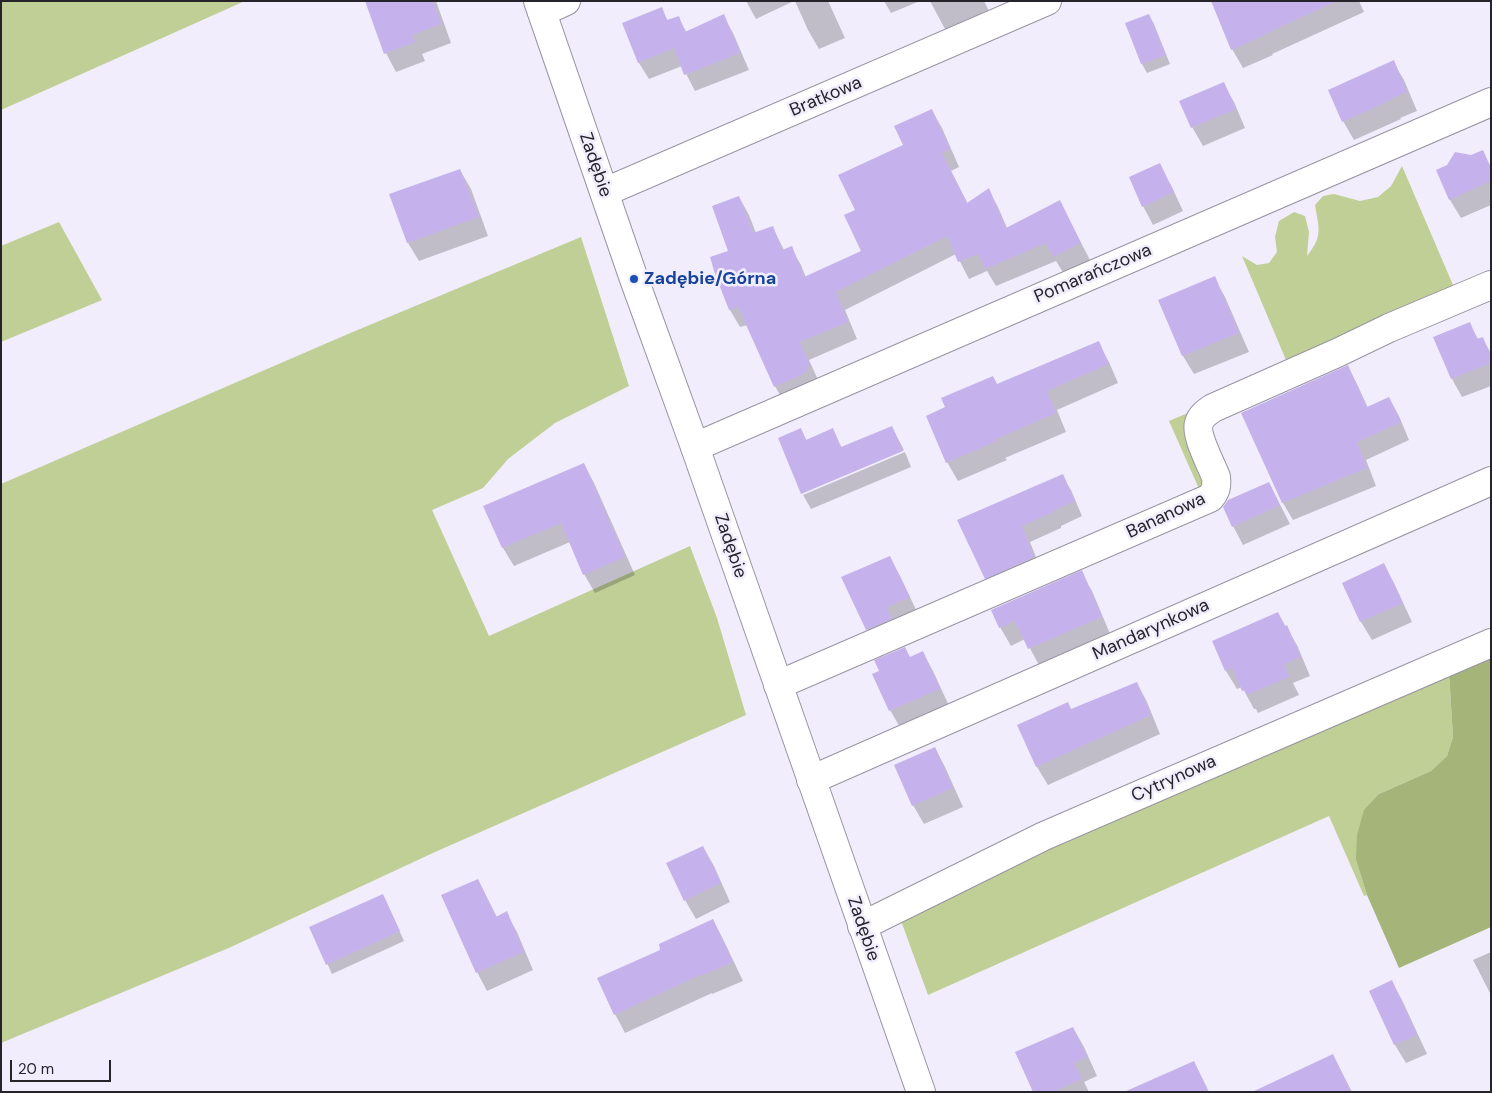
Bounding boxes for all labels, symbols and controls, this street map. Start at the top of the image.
street label: Bratkowa [787,72,865,122]
street label: Zadębie [574,130,616,200]
street label: Pomarańczowa [1031,240,1155,308]
place label: Zadębie/Górna [644,268,776,290]
marker: Zadębie/Górna [628,273,640,285]
street label: Bananowa [1123,488,1209,544]
street label: Zadębie [709,511,751,581]
street label: Mandarynkowa [1089,595,1213,665]
street label: Cytrynowa [1128,751,1220,807]
street label: Zadębie [842,894,884,964]
scale bar [12,1050,114,1082]
text: 20 m [18,1059,54,1079]

